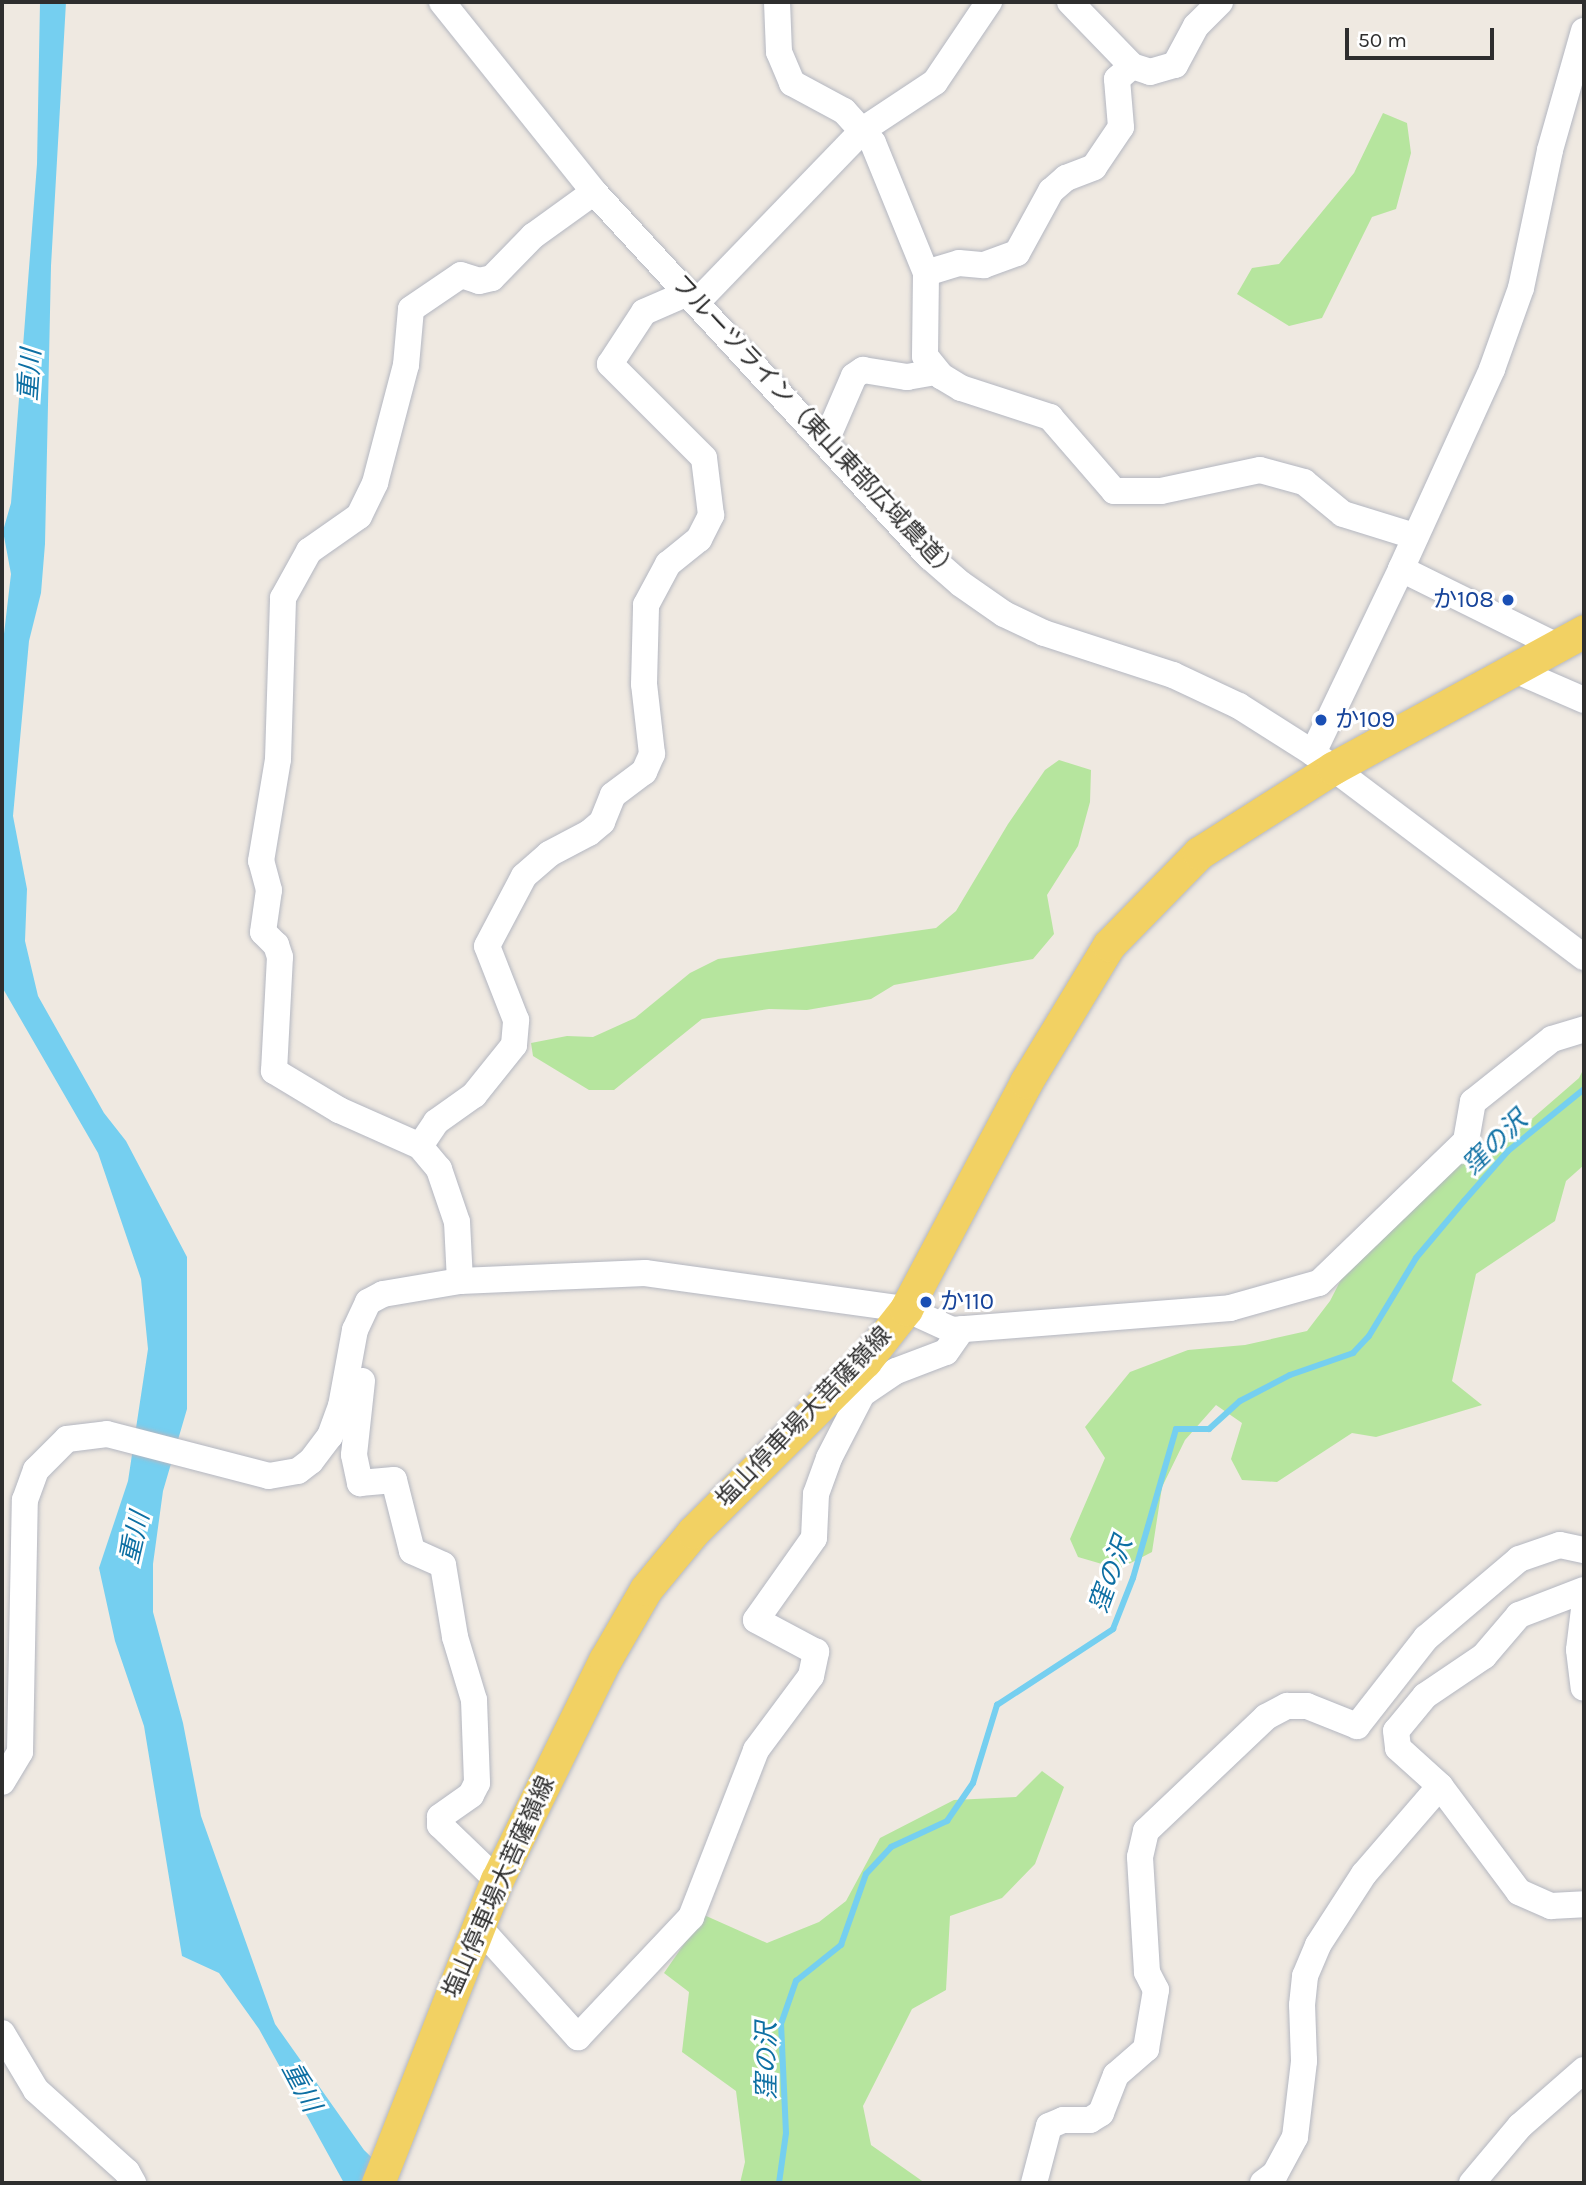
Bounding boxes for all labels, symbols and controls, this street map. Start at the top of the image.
scale bar [1348,14,1497,58]
text: 50 m [1358,28,1407,52]
street label: フルーツライン（東山東部広域農道） [665,269,965,587]
water label: 重川 [13,348,47,402]
place label: か108 [1433,586,1494,614]
marker: か108 [1500,592,1516,608]
place label: か109 [1335,706,1395,734]
marker: か109 [1313,712,1329,728]
water label: 窪の沢 [1456,1105,1534,1181]
place label: か110 [940,1288,994,1316]
marker: か110 [918,1294,934,1310]
street label: 塩山停車場大菩薩嶺線 [710,1321,898,1513]
water label: 重川 [114,1509,156,1567]
water label: 窪の沢 [1083,1533,1139,1617]
street label: 塩山停車場大菩薩嶺線 [437,1772,561,2002]
water label: 窪の沢 [751,2022,783,2100]
water label: 重川 [275,2057,327,2117]

